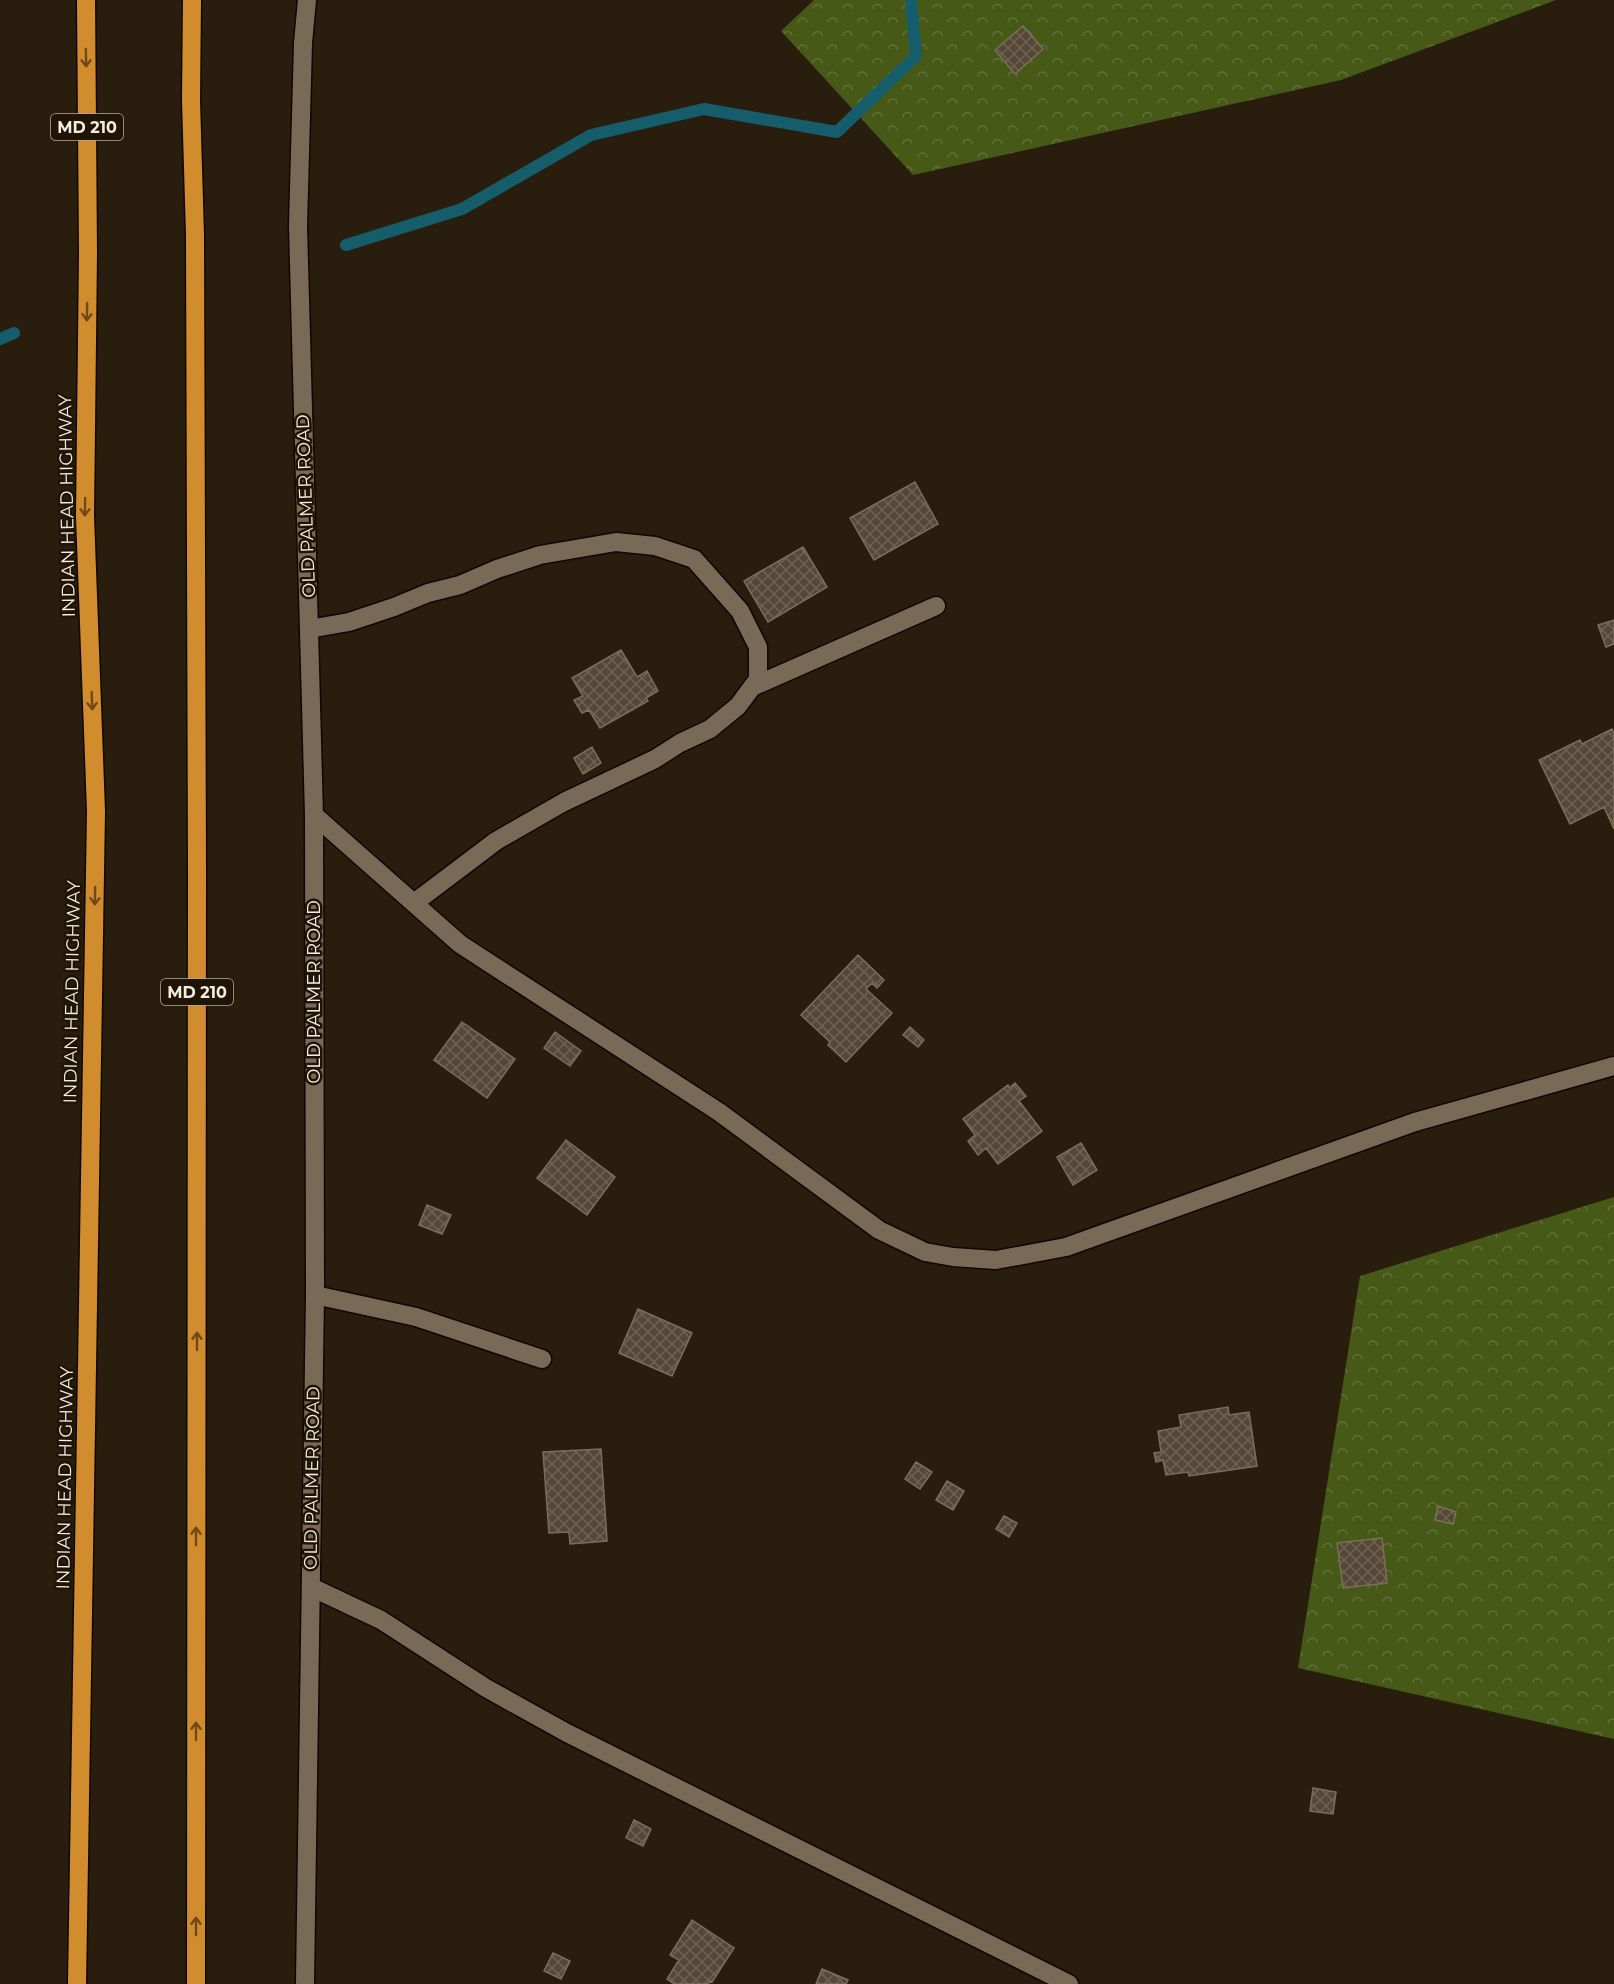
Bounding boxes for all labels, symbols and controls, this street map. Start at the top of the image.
one-way arrow [80,48,92,68]
road number: MD 210 [51,114,123,140]
one-way arrow [81,301,93,321]
street label: INDIAN HEAD HIGHWAY [54,394,80,618]
street label: OLD PALMER ROAD [292,414,320,598]
one-way arrow [79,496,91,516]
one-way arrow [87,691,98,711]
street label: INDIAN HEAD HIGHWAY [59,880,85,1104]
one-way arrow [89,886,101,906]
street label: OLD PALMER ROAD [303,900,325,1084]
road number: MD 210 [161,979,233,1005]
one-way arrow [191,1331,203,1351]
street label: INDIAN HEAD HIGHWAY [52,1366,78,1590]
street label: OLD PALMER ROAD [299,1386,325,1570]
one-way arrow [190,1526,202,1546]
one-way arrow [190,1721,202,1741]
one-way arrow [190,1916,202,1936]

